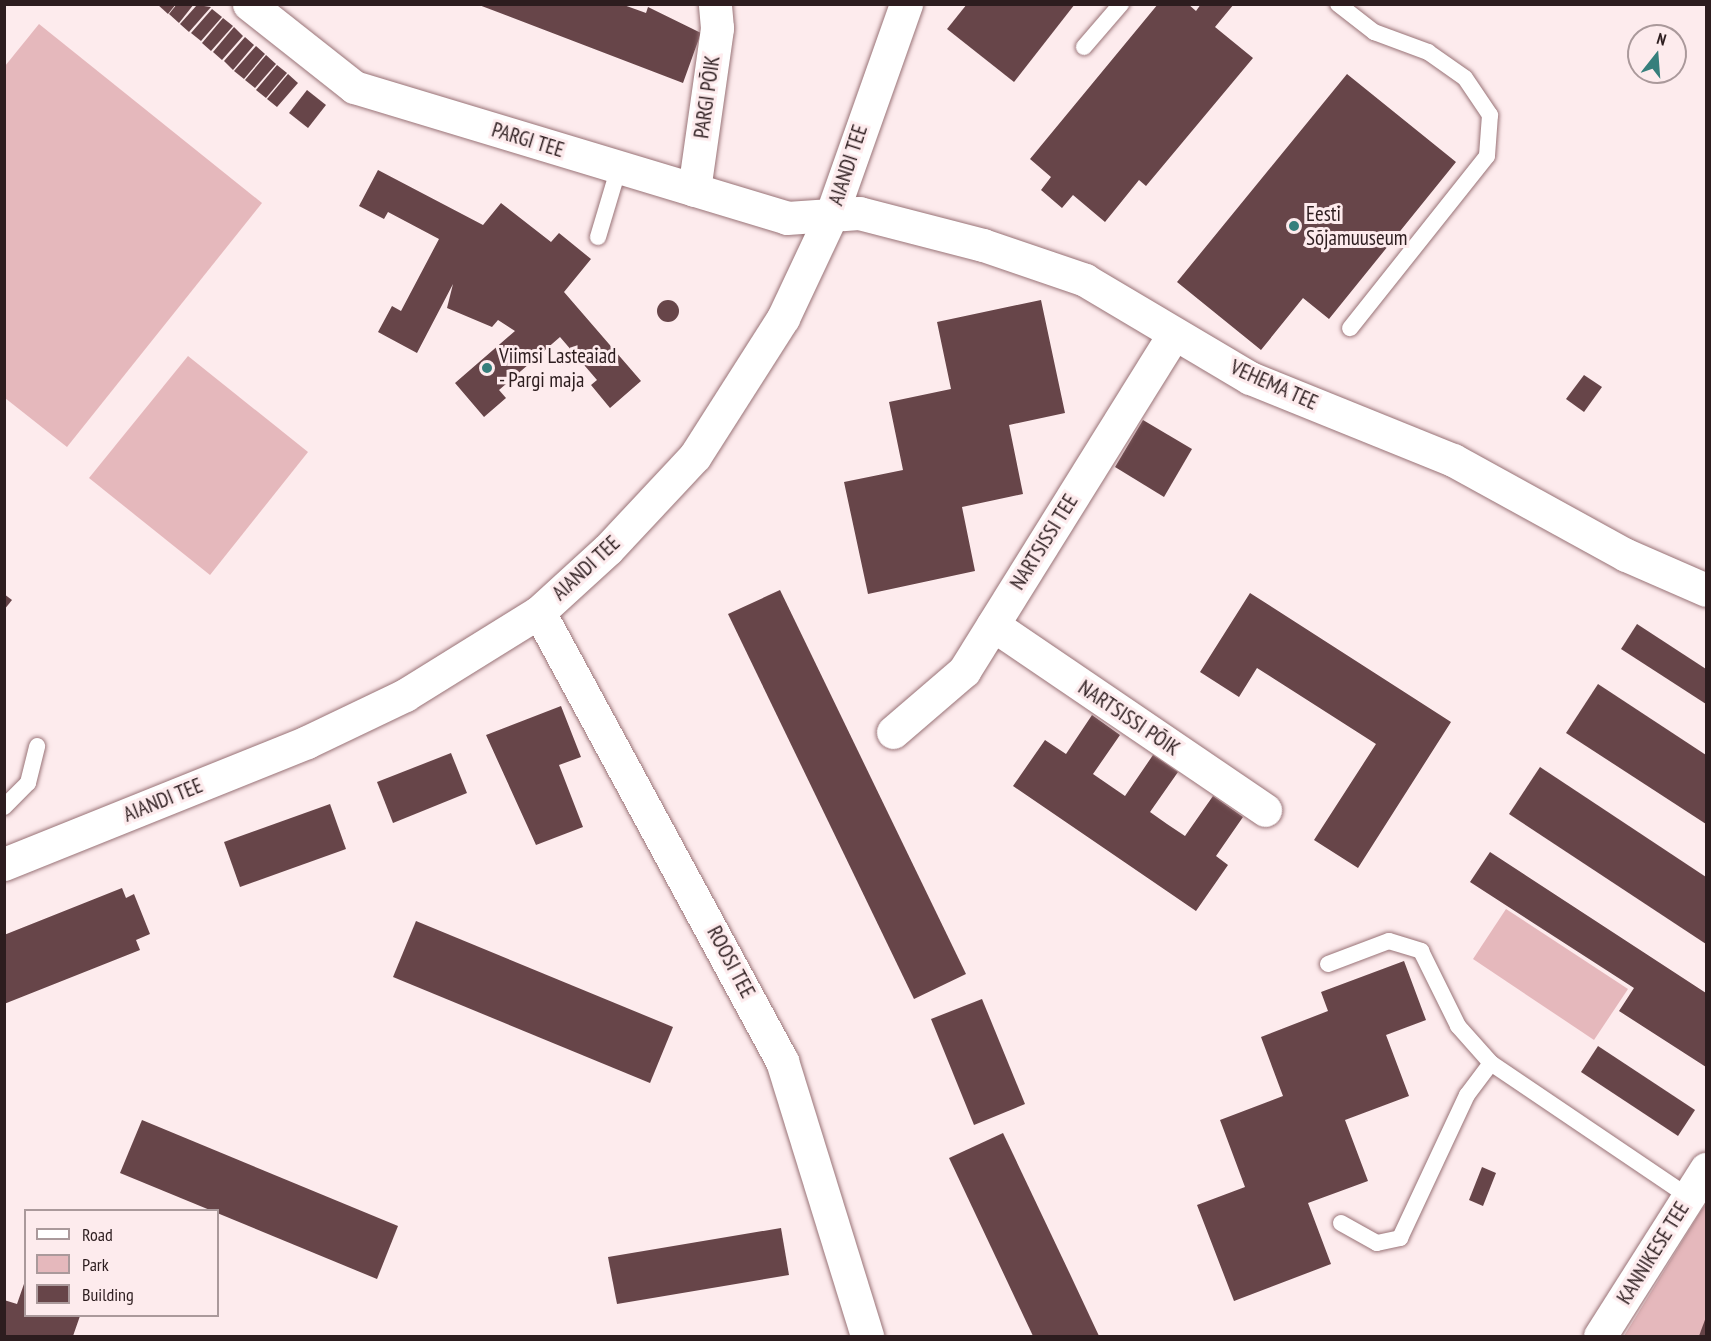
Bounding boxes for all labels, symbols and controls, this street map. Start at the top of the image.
north arrow [1627,24,1687,84]
text: N [1655,28,1669,50]
street label: PARGI PÕIK [689,54,725,140]
street label: PARGI TEE [489,117,567,163]
street label: AIANDI TEE [823,121,873,209]
place label: Eesti Sõjamuuseum [1306,201,1407,251]
marker: Eesti Sõjamuuseum [1287,219,1301,233]
place label: Viimsi Lasteaiad - Pargi maja [499,343,616,393]
street label: VEHEMA TEE [1226,354,1322,416]
marker: Viimsi Lasteaiad - Pargi maja [480,361,494,375]
street label: NARTSISSI TEE [1005,489,1083,595]
street label: AIANDI TEE [547,530,625,606]
street label: NARTSISSI PÕIK [1074,675,1184,761]
street label: AIANDI TEE [119,773,207,827]
street label: ROOSI TEE [701,922,761,1002]
street label: KANNIKESE TEE [1611,1197,1695,1309]
legend [24,1209,219,1317]
text: Road [82,1223,113,1246]
text: Park [82,1253,109,1276]
text: Building [82,1283,134,1306]

